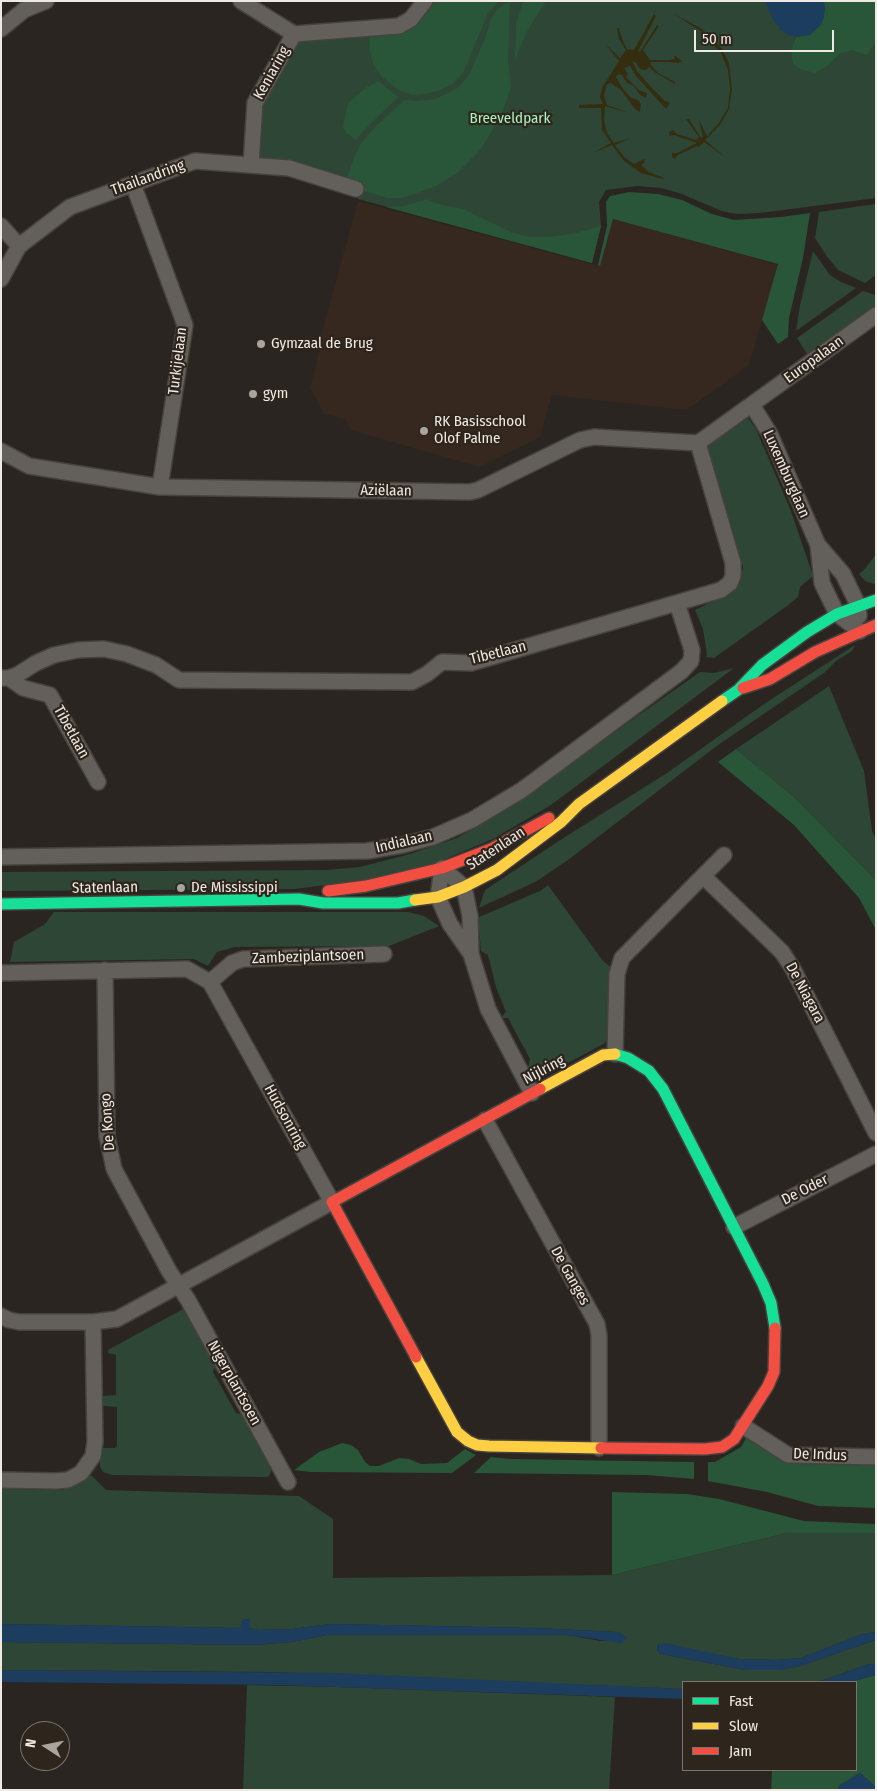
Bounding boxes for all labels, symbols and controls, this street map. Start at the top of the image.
scale bar [697,20,837,52]
text: 50 m [702,30,732,48]
street label: Keniaring [250,43,294,103]
park label: Breeveldpark [469,110,551,128]
street label: Thailandring [109,156,187,200]
street label: Turkijelaan [165,326,191,396]
street label: Europalaan [781,332,847,388]
place label: Gymzaal de Brug [271,335,373,353]
marker: Gymzaal de Brug [255,338,267,350]
place label: gym [263,385,288,403]
marker: gym [247,388,259,400]
place label: RK Basisschool Olof Palme [434,413,526,448]
marker: RK Basisschool Olof Palme [418,425,430,437]
street label: Luxemburglaan [759,427,813,521]
street label: Aziëlaan [360,482,412,500]
street label: Tibetlaan [468,637,528,669]
street label: Tibetlaan [49,703,93,761]
street label: Statenlaan [463,823,529,875]
street label: Indialaan [374,827,434,857]
street label: Statenlaan [72,878,138,898]
place label: De Mississippi [191,879,278,897]
marker: De Mississippi [175,882,187,894]
street label: Zambeziplantsoen [252,946,364,968]
street label: De Niagara [782,960,828,1026]
street label: Nijlring [520,1052,568,1088]
street label: Hudsonring [260,1082,310,1152]
street label: De Kongo [97,1093,119,1151]
street label: De Oder [779,1171,831,1209]
street label: De Ganges [547,1244,593,1308]
street label: Nigerplantsoen [203,1338,265,1428]
street label: De Indus [793,1445,847,1465]
legend [682,1681,857,1771]
text: Fast [729,1692,753,1710]
text: Slow [729,1717,758,1735]
north arrow [20,1721,70,1771]
text: N [22,1738,40,1749]
text: Jam [729,1742,752,1760]

